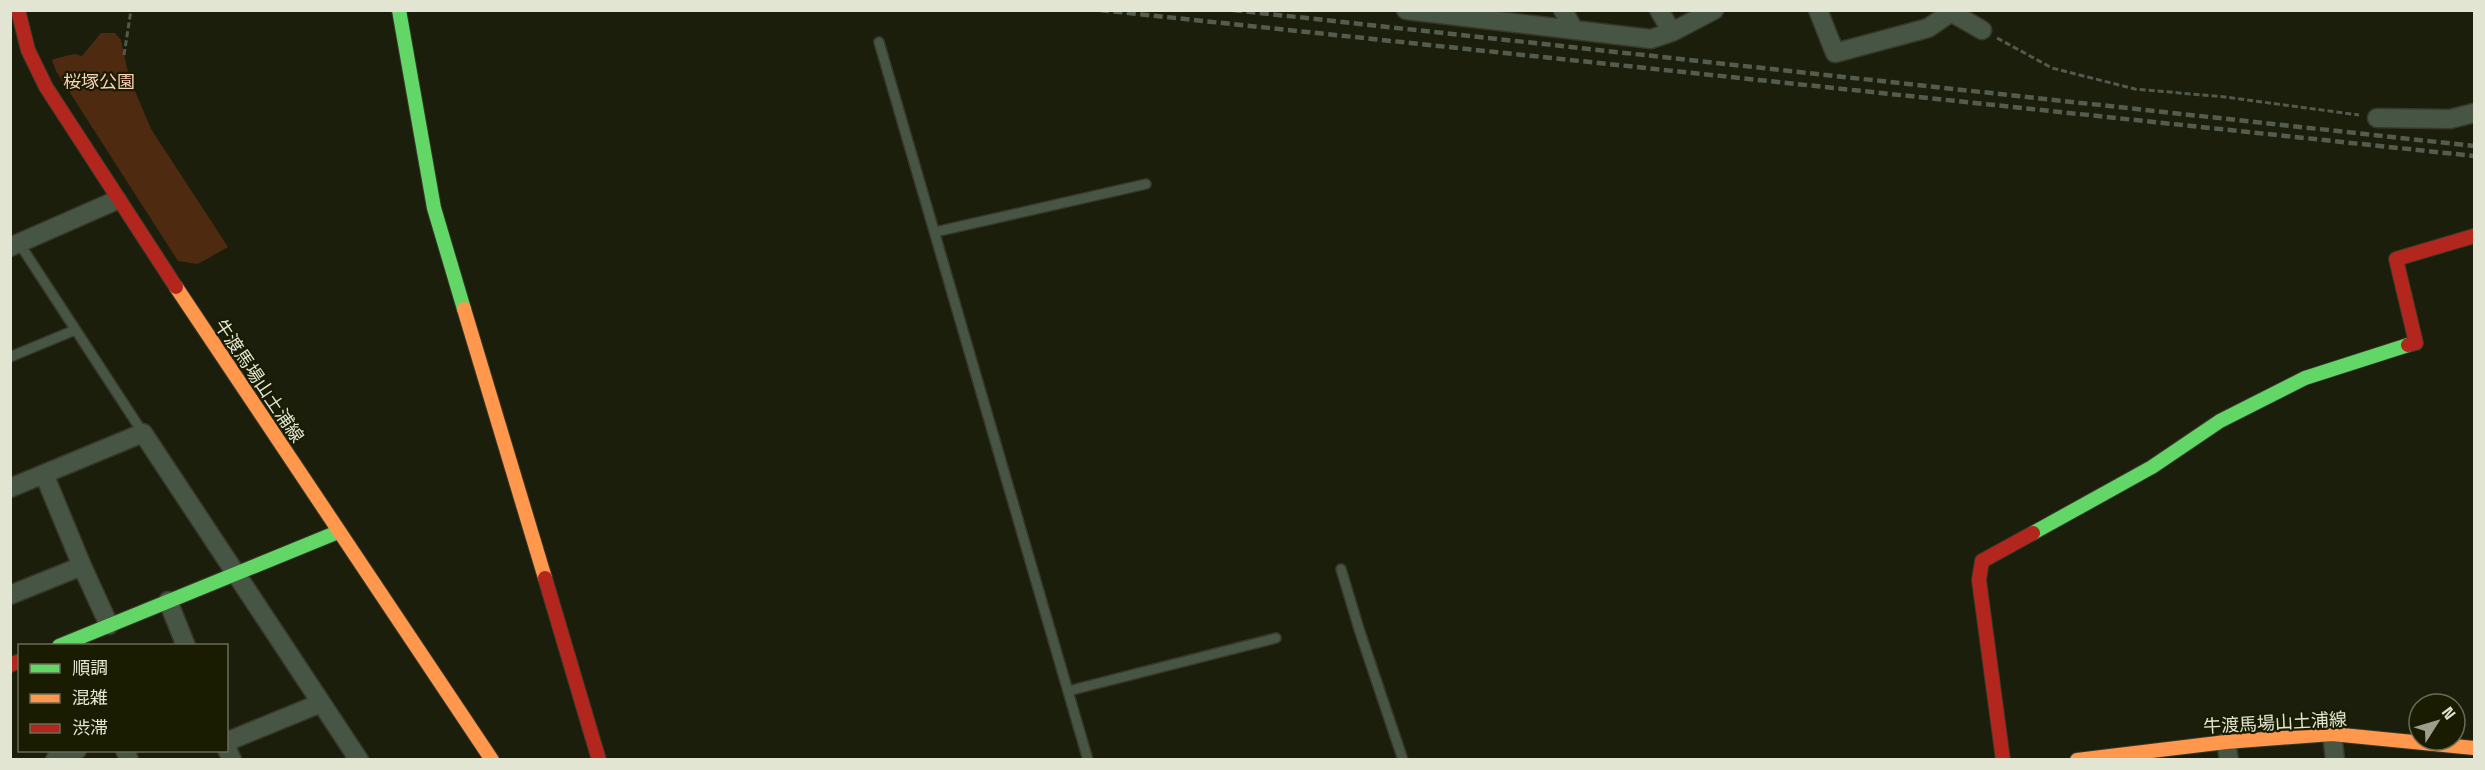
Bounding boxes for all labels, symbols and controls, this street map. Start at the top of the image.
park label: 桜塚公園 [63,70,135,93]
street label: 牛渡馬場山土浦線 [210,315,309,447]
legend [18,644,228,752]
text: 順調 [72,656,108,679]
text: 混雑 [72,686,108,709]
north arrow [2407,692,2467,752]
text: N [2437,703,2460,724]
street label: 牛渡馬場山土浦線 [2202,707,2347,738]
text: 渋滞 [72,716,108,739]

